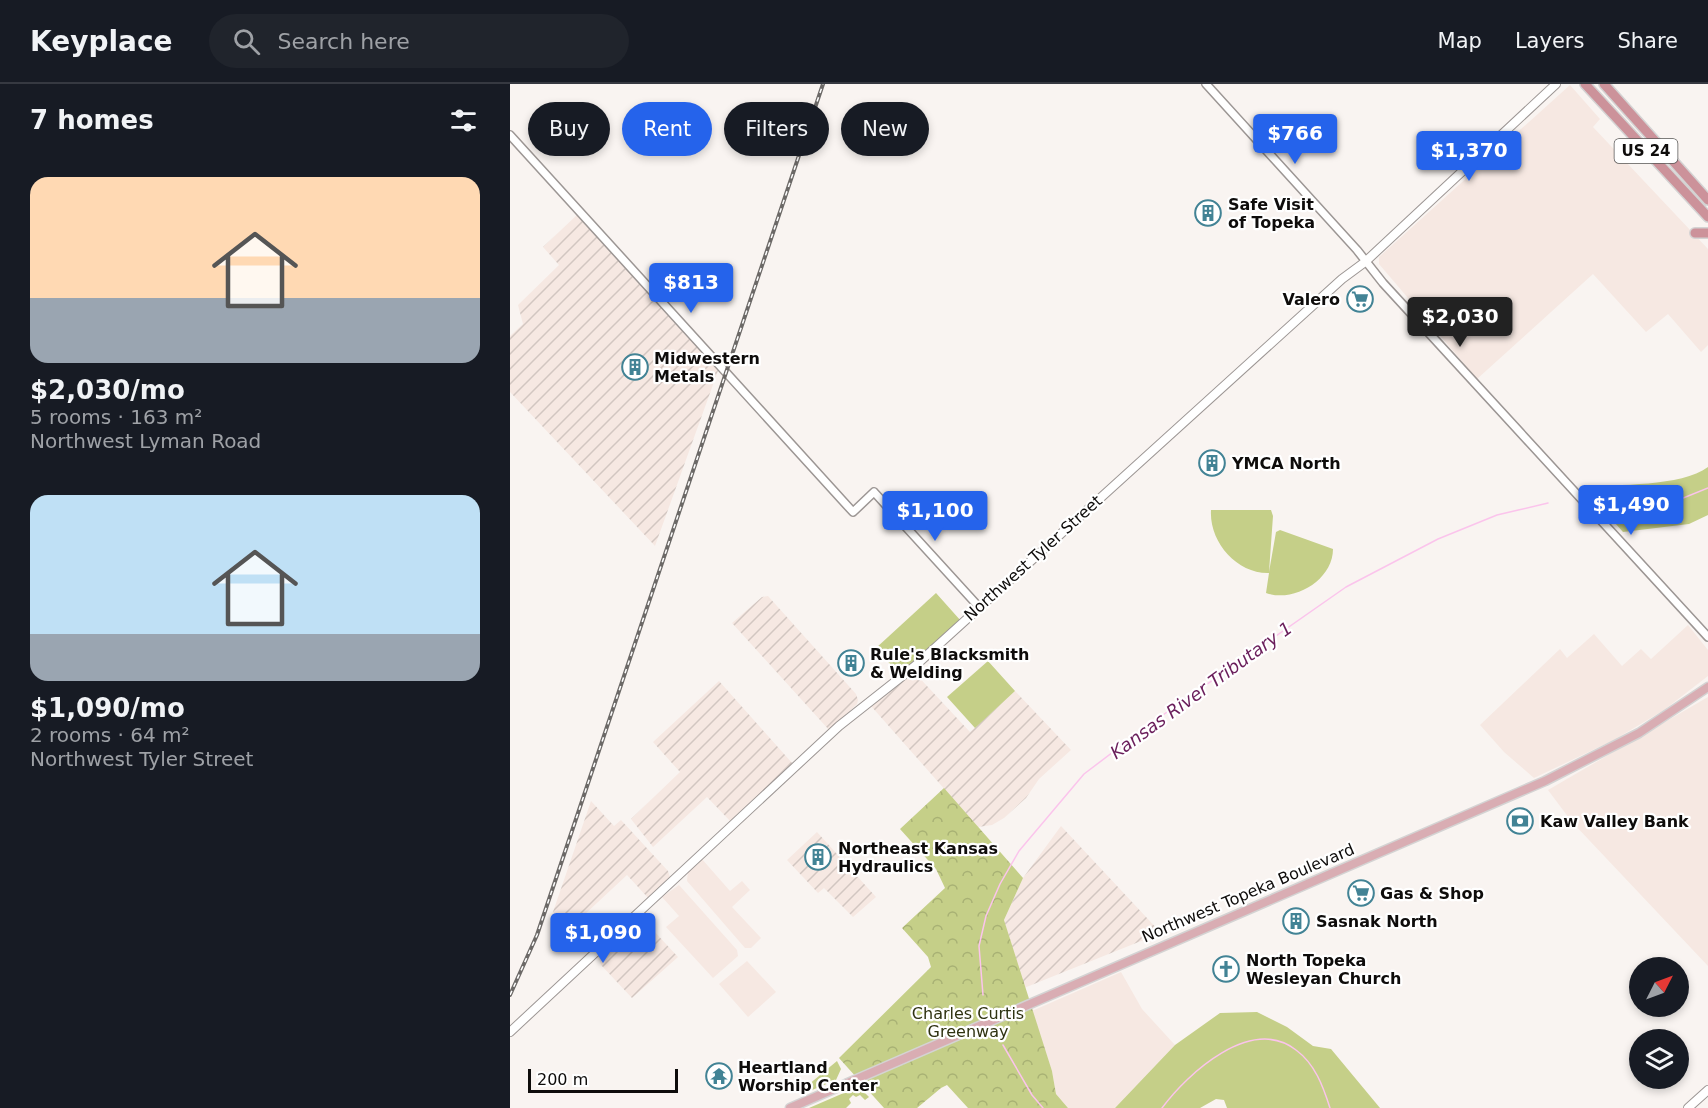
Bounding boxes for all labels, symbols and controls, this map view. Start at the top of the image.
search box [209,14,629,68]
text: Keyplace [30,25,173,58]
icon: search [230,25,263,58]
text: Search here [278,29,410,54]
text: Map [1438,29,1482,53]
text: Layers [1515,29,1584,53]
text: Share [1617,29,1678,53]
chip: Buy [528,102,610,156]
chip: Rent [622,102,712,156]
chip: Filters [724,102,829,156]
chip: New [841,102,929,156]
icon: filters [447,104,480,137]
text: 7 homes [30,105,154,135]
pin: $766 [1259,114,1331,165]
text: $766 [1267,121,1323,145]
pin: $1,370 [1420,131,1518,182]
text: $1,370 [1430,138,1508,162]
road number: US 24 [1614,139,1678,163]
place label: Safe Visit of Topeka [1228,195,1315,232]
building icon: Safe Visit of Topeka [1193,198,1223,228]
icon: home [201,216,309,324]
pin: $813 [655,263,727,314]
text: $813 [663,270,719,294]
supermarket icon: Valero [1345,284,1375,314]
place label: Valero [1282,290,1340,309]
pin: $2,030 [1411,297,1509,348]
text: $2,030 [1421,304,1499,328]
place label: Midwestern Metals [654,349,760,386]
building icon: Midwestern Metals [620,352,650,382]
text: $2,030/mo [30,375,185,405]
text: 5 rooms · 163 m² [30,405,202,429]
text: Northwest Lyman Road [30,429,261,453]
building icon: YMCA North [1197,448,1227,478]
place label: YMCA North [1231,454,1341,473]
pin: $1,490 [1582,485,1680,536]
pin: $1,100 [886,491,984,542]
street label: Northwest Tyler Street [960,491,1106,625]
text: $1,490 [1592,492,1670,516]
text: $1,100 [896,498,974,522]
icon: home [201,534,309,642]
water label: Kansas River Tributary 1 [1106,617,1296,763]
place label: Rule's Blacksmith & Welding [870,645,1029,682]
building icon: Rule's Blacksmith & Welding [836,648,866,678]
text: $1,090/mo [30,693,185,723]
text: 2 rooms · 64 m² [30,723,190,747]
text: Northwest Tyler Street [30,747,253,771]
bank icon: Kaw Valley Bank [1505,806,1535,836]
place label: Kaw Valley Bank [1540,812,1689,831]
place label: Northeast Kansas Hydraulics [838,839,998,876]
street label: Northwest Topeka Boulevard [1139,840,1357,946]
building icon: Northeast Kansas Hydraulics [803,842,833,872]
supermarket icon: Gas & Shop [1346,878,1376,908]
place label: Gas & Shop [1380,884,1484,903]
building icon: Sasnak North [1281,906,1311,936]
place label: Sasnak North [1316,912,1438,931]
pin: $1,090 [554,913,652,964]
text: $1,090 [564,920,642,944]
place label: North Topeka Wesleyan Church [1246,951,1401,988]
church icon: North Topeka Wesleyan Church [1211,954,1241,984]
north arrow [1629,957,1689,1017]
map controls [1629,957,1689,1089]
park label: Charles Curtis Greenway [912,1004,1024,1041]
button: layers [1629,1029,1689,1089]
place label: Heartland Worship Center [738,1058,878,1095]
temple icon: Heartland Worship Center [704,1061,734,1091]
scale bar [528,1066,678,1094]
text: 200 m [537,1070,588,1089]

